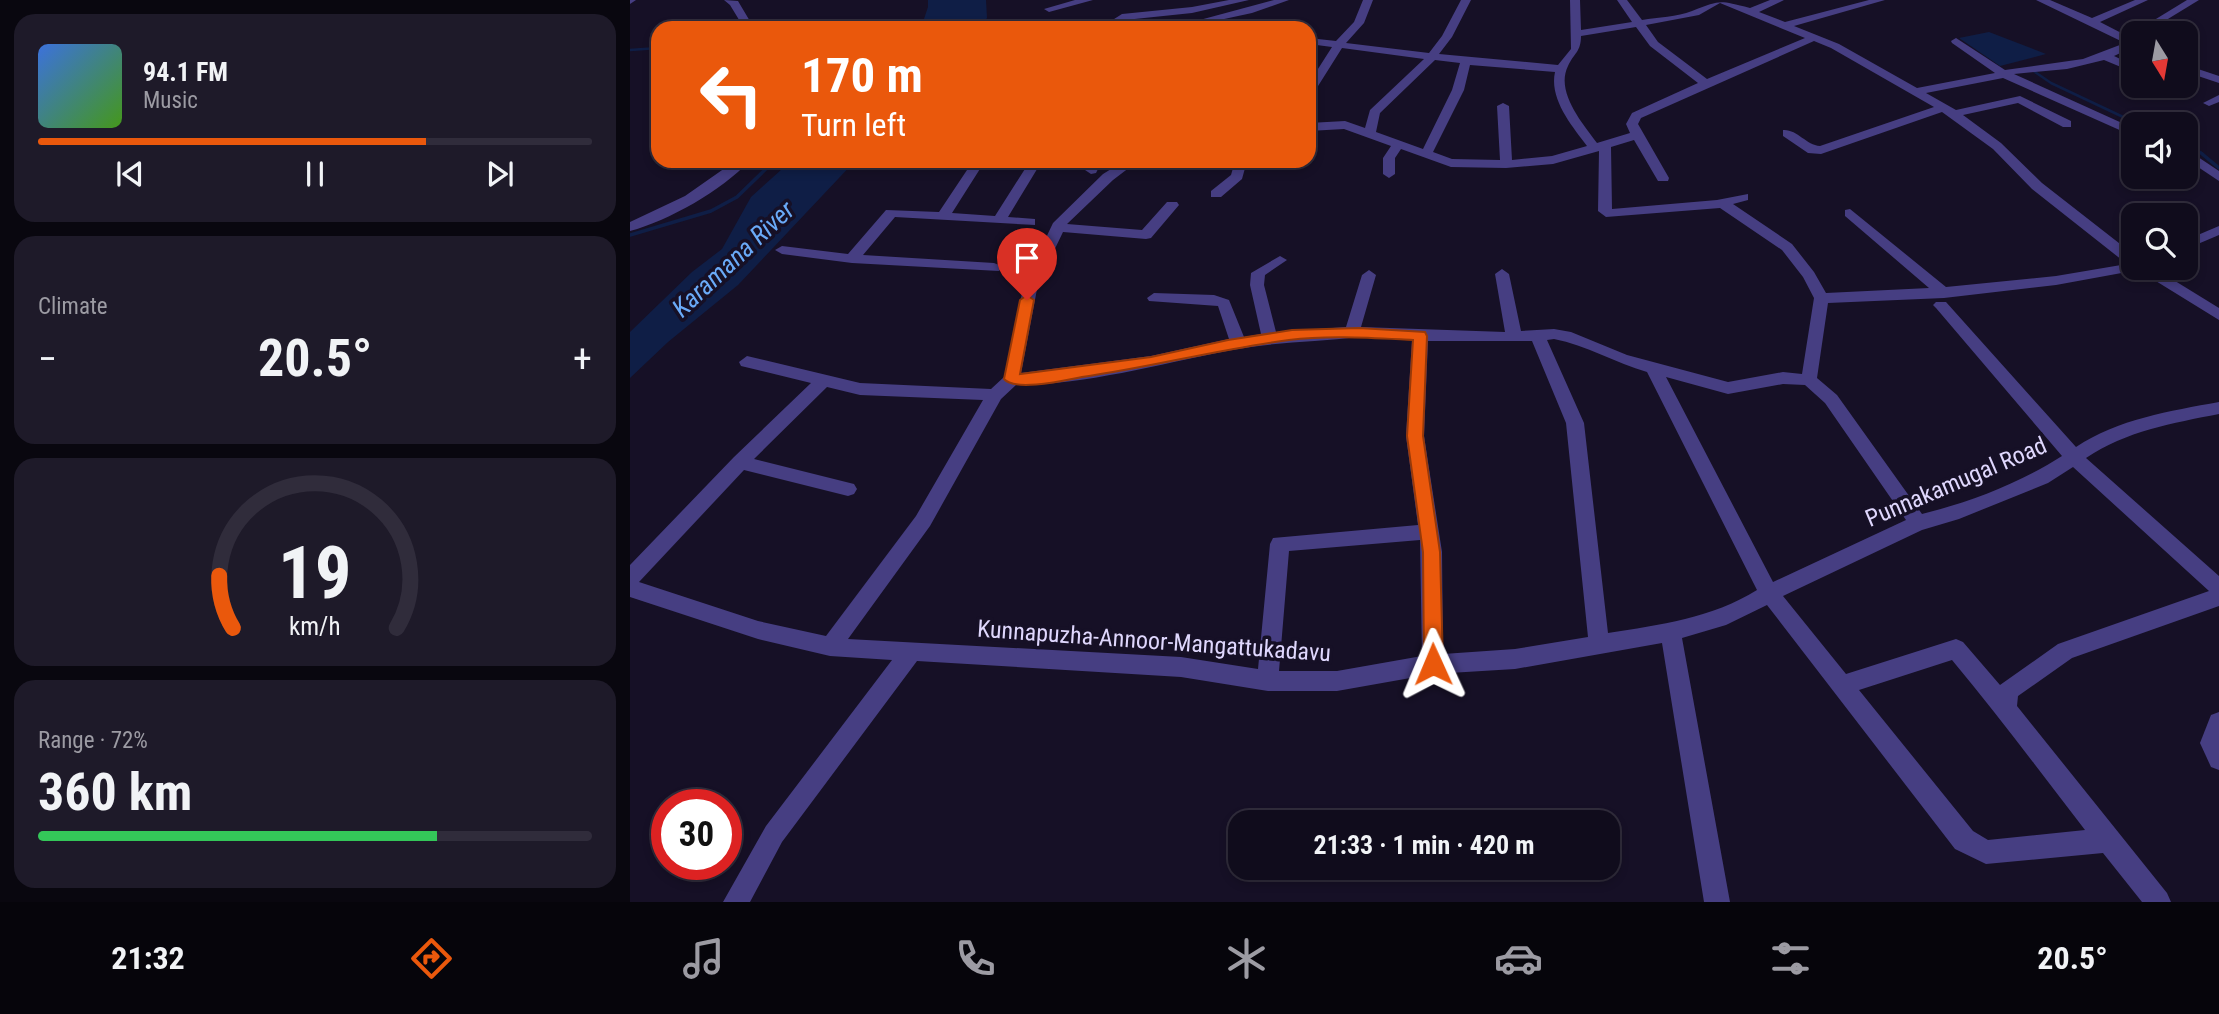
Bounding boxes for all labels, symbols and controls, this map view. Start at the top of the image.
north arrow [2121,21,2198,98]
map controls [2121,21,2198,280]
text: 170 m [801,47,923,104]
icon: left [686,49,777,140]
text: 94.1 FM [143,57,228,87]
text: Music [143,87,198,114]
text: Turn left [801,106,906,144]
button: sound [2121,112,2198,189]
icon: previous [111,155,149,193]
icon: pause [296,155,334,193]
icon: next [481,155,519,193]
water label: Karamana River [666,194,801,323]
button: search [2121,203,2198,280]
pin [997,228,1057,300]
icon: arrive [1008,239,1046,277]
text: Climate [38,293,108,320]
text: 20.5° [258,328,372,389]
text: − [38,337,57,381]
text: + [573,337,592,381]
street label: Punnakamugal Road [1861,431,2051,533]
text: 19 [278,530,352,616]
text: km/h [289,612,341,641]
street label: Kunnapuzha-Annoor-Mangattukadavu [976,615,1332,667]
position arrow [1396,627,1470,701]
text: Range · 72% [38,727,148,754]
text: 360 km [38,762,192,823]
speed limit sign: 30 [651,789,742,880]
text: 21:33 · 1 min · 420 m [1314,830,1534,860]
icon: directions [407,934,456,983]
icon: music [679,934,728,983]
icon: phone [951,934,1000,983]
icon: climate [1222,934,1271,983]
icon: car [1494,934,1543,983]
icon: filters [1766,934,1815,983]
text: 21:32 [111,939,185,977]
text: 20.5° [2037,939,2108,977]

